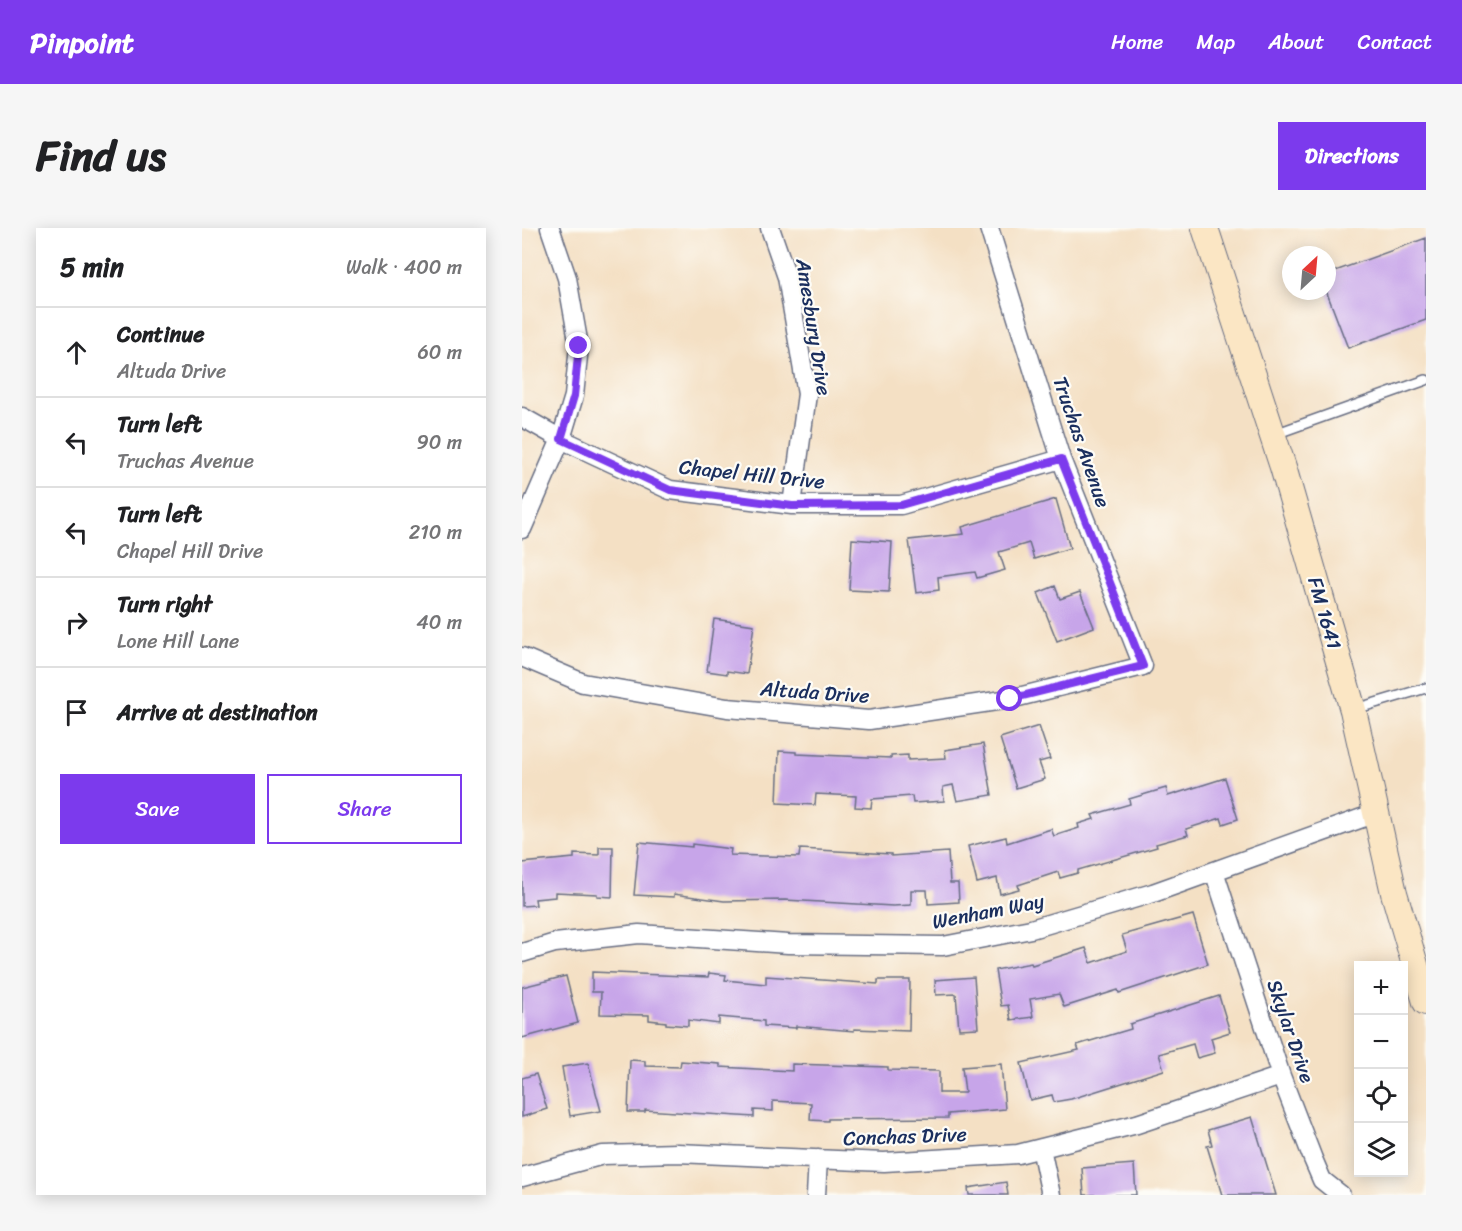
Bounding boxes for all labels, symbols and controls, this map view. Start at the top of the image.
text: Pinpoint [30,18,134,67]
text: Home [1111,23,1163,61]
text: Map [1196,23,1235,61]
text: About [1268,23,1325,61]
text: Contact [1358,23,1432,61]
text: Find us [36,119,166,193]
button: Directions [1278,122,1426,190]
text: 5 min [60,244,124,290]
north arrow [1282,246,1336,300]
text: Walk · 400 m [346,250,462,285]
street label: Amesbury Drive [785,255,842,398]
text: Continue [117,315,205,354]
route end [565,332,591,358]
text: 60 m [417,335,462,370]
icon: ahead [60,336,93,369]
text: Altuda Drive [117,354,226,389]
street label: Truchas Avenue [1043,372,1120,513]
text: Turn left [117,405,202,444]
text: 90 m [417,425,462,460]
icon: left [60,426,93,459]
text: Truchas Avenue [117,444,254,479]
street label: Chapel Hill Drive [677,449,827,500]
text: Turn left [117,495,202,534]
text: 210 m [409,515,462,550]
icon: left [60,516,93,549]
text: Chapel Hill Drive [117,534,263,569]
street label: FM 1641 [1297,573,1352,654]
text: Turn right [117,585,212,624]
text: 40 m [416,605,462,640]
icon: right [60,606,93,639]
text: Lone Hill Lane [117,624,239,659]
street label: Altuda Drive [758,671,871,714]
route start [996,685,1022,711]
text: Arrive at destination [117,693,318,732]
icon: arrive [60,696,93,729]
button: Save [60,774,255,844]
button: Share [267,774,462,844]
street label: Wenham Way [929,883,1048,939]
map controls [1354,961,1408,1177]
button: + [1354,961,1408,1015]
street label: Skylar Drive [1257,975,1325,1088]
button: − [1354,1015,1408,1069]
button: locate [1354,1069,1408,1123]
street label: Conchas Drive [843,1117,967,1156]
button: layers [1354,1123,1408,1177]

